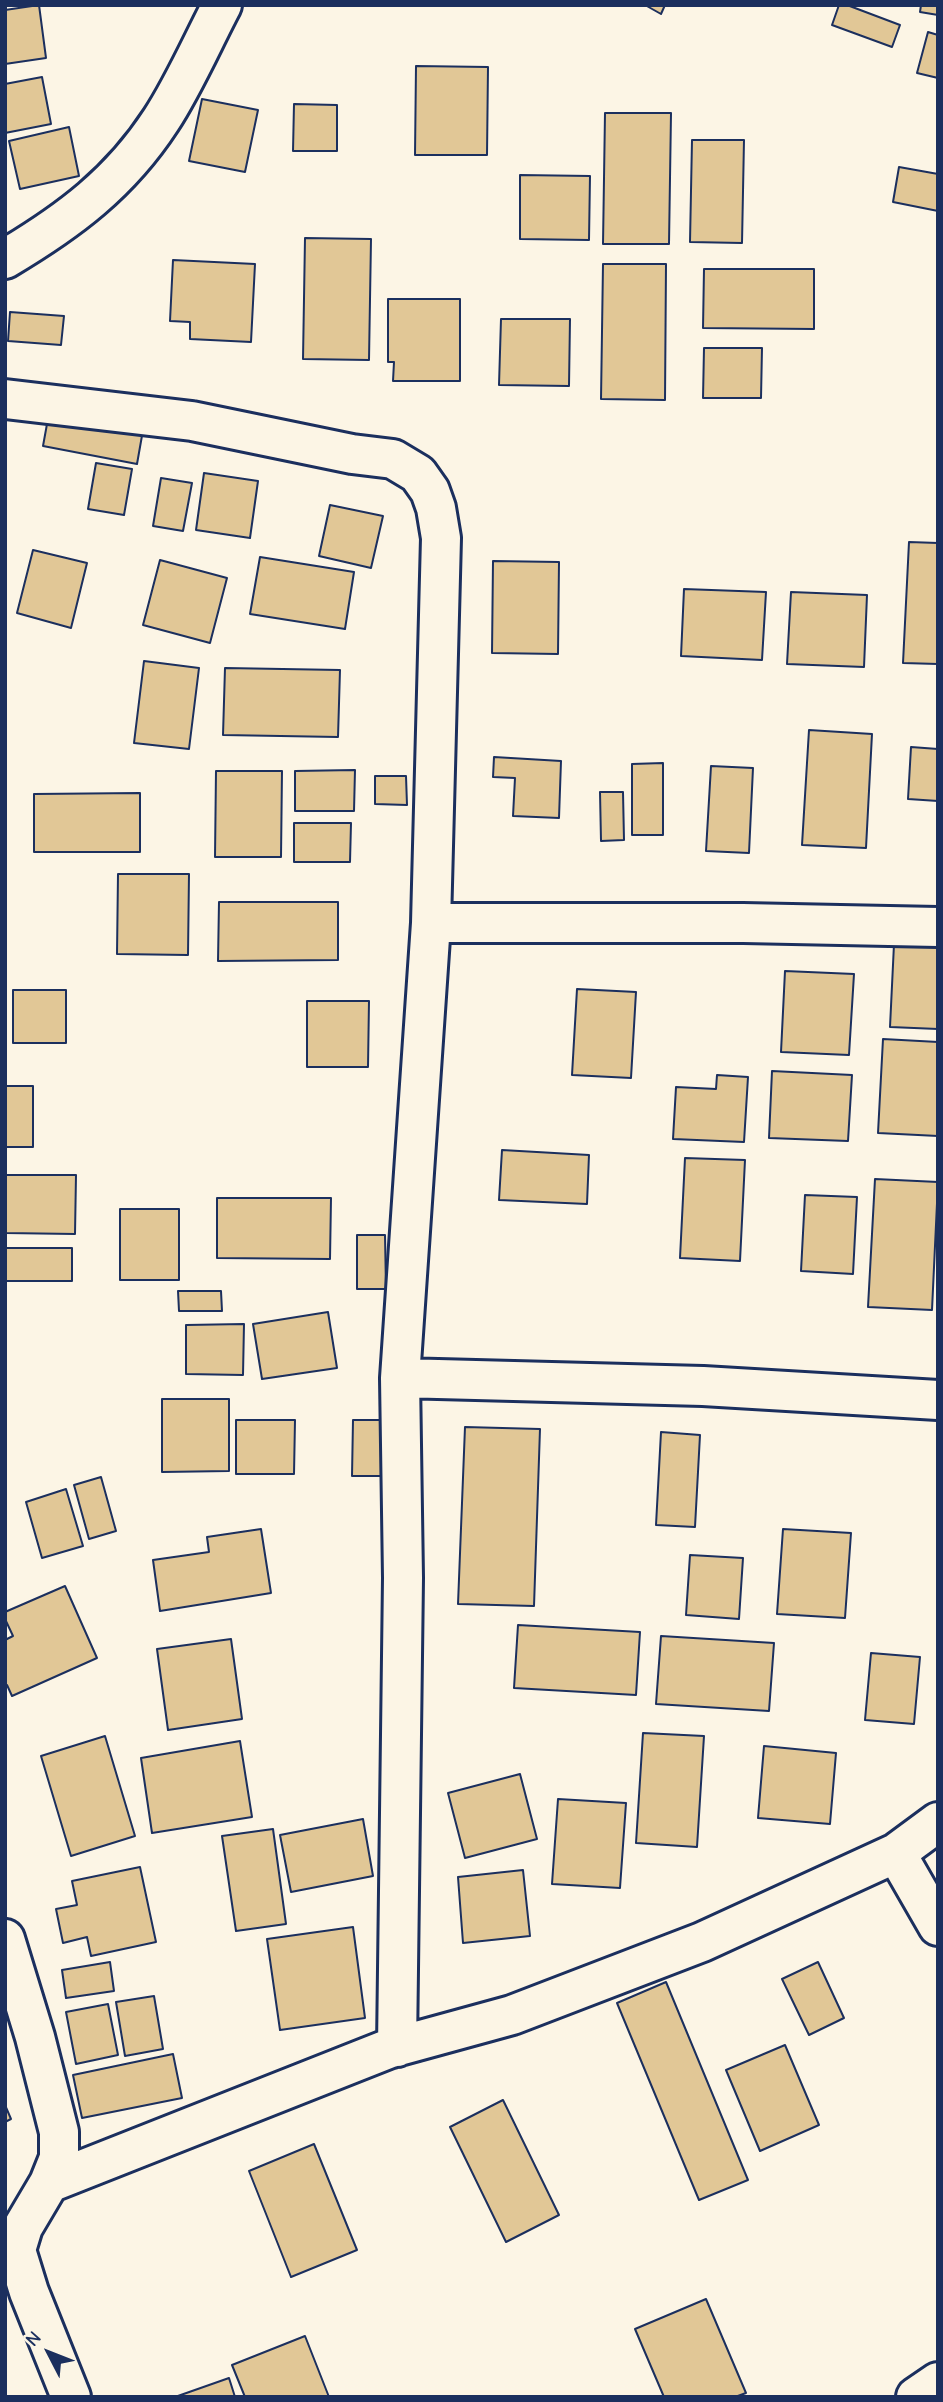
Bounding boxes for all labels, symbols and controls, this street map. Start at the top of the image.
north arrow [14,2318,84,2388]
text: N [21,2327,46,2351]

